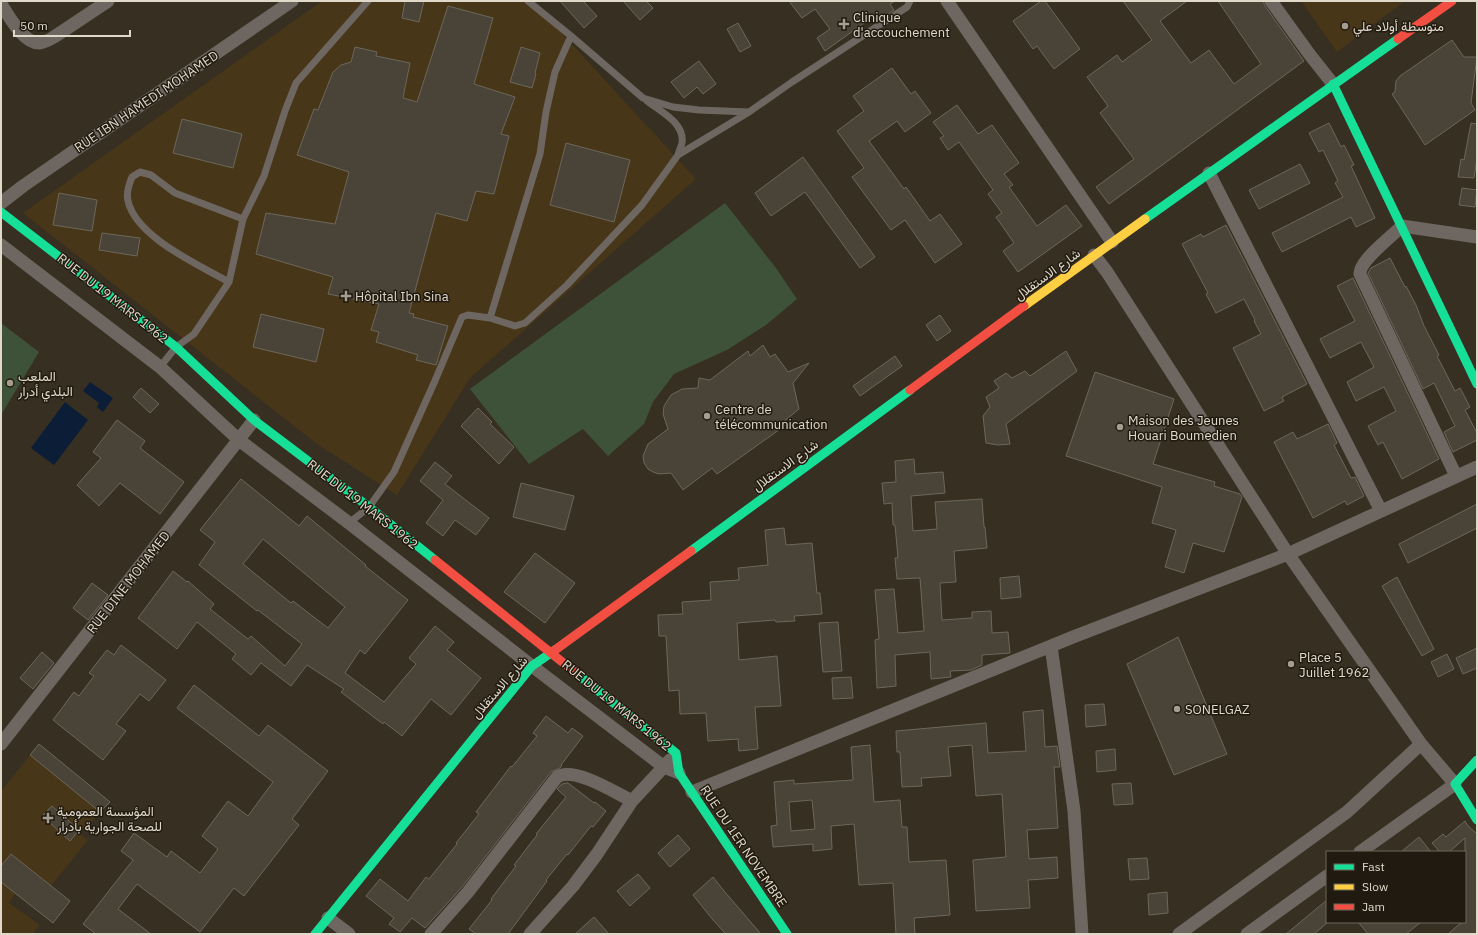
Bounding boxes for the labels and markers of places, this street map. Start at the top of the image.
place label: Clinique d'accouchement [853,9,950,41]
marker: Clinique d'accouchement [838,18,850,30]
place label: متوسطة أولاد علي [1353,18,1444,37]
marker: متوسطة أولاد علي [1340,21,1350,31]
place label: Hôpital Ibn Sina [355,288,449,305]
marker: Hôpital Ibn Sina [340,290,352,302]
place label: الملعب البلدي أدرار [17,368,73,402]
marker: الملعب البلدي أدرار [5,378,15,388]
place label: Centre de télécommunication [715,401,828,433]
marker: Centre de télécommunication [702,411,712,421]
place label: Maison des Jeunes Houari Boumedien [1128,412,1239,444]
marker: Maison des Jeunes Houari Boumedien [1115,422,1125,432]
place label: Place 5 Juillet 1962 [1299,649,1369,681]
marker: Place 5 Juillet 1962 [1286,659,1296,669]
place label: SONELGAZ [1185,701,1250,718]
marker: SONELGAZ [1172,704,1182,714]
place label: المؤسسة العمومية للصحة الجوارية بأدرار [56,803,162,835]
marker: المؤسسة العمومية للصحة الجوارية بأدرار [42,812,54,824]

